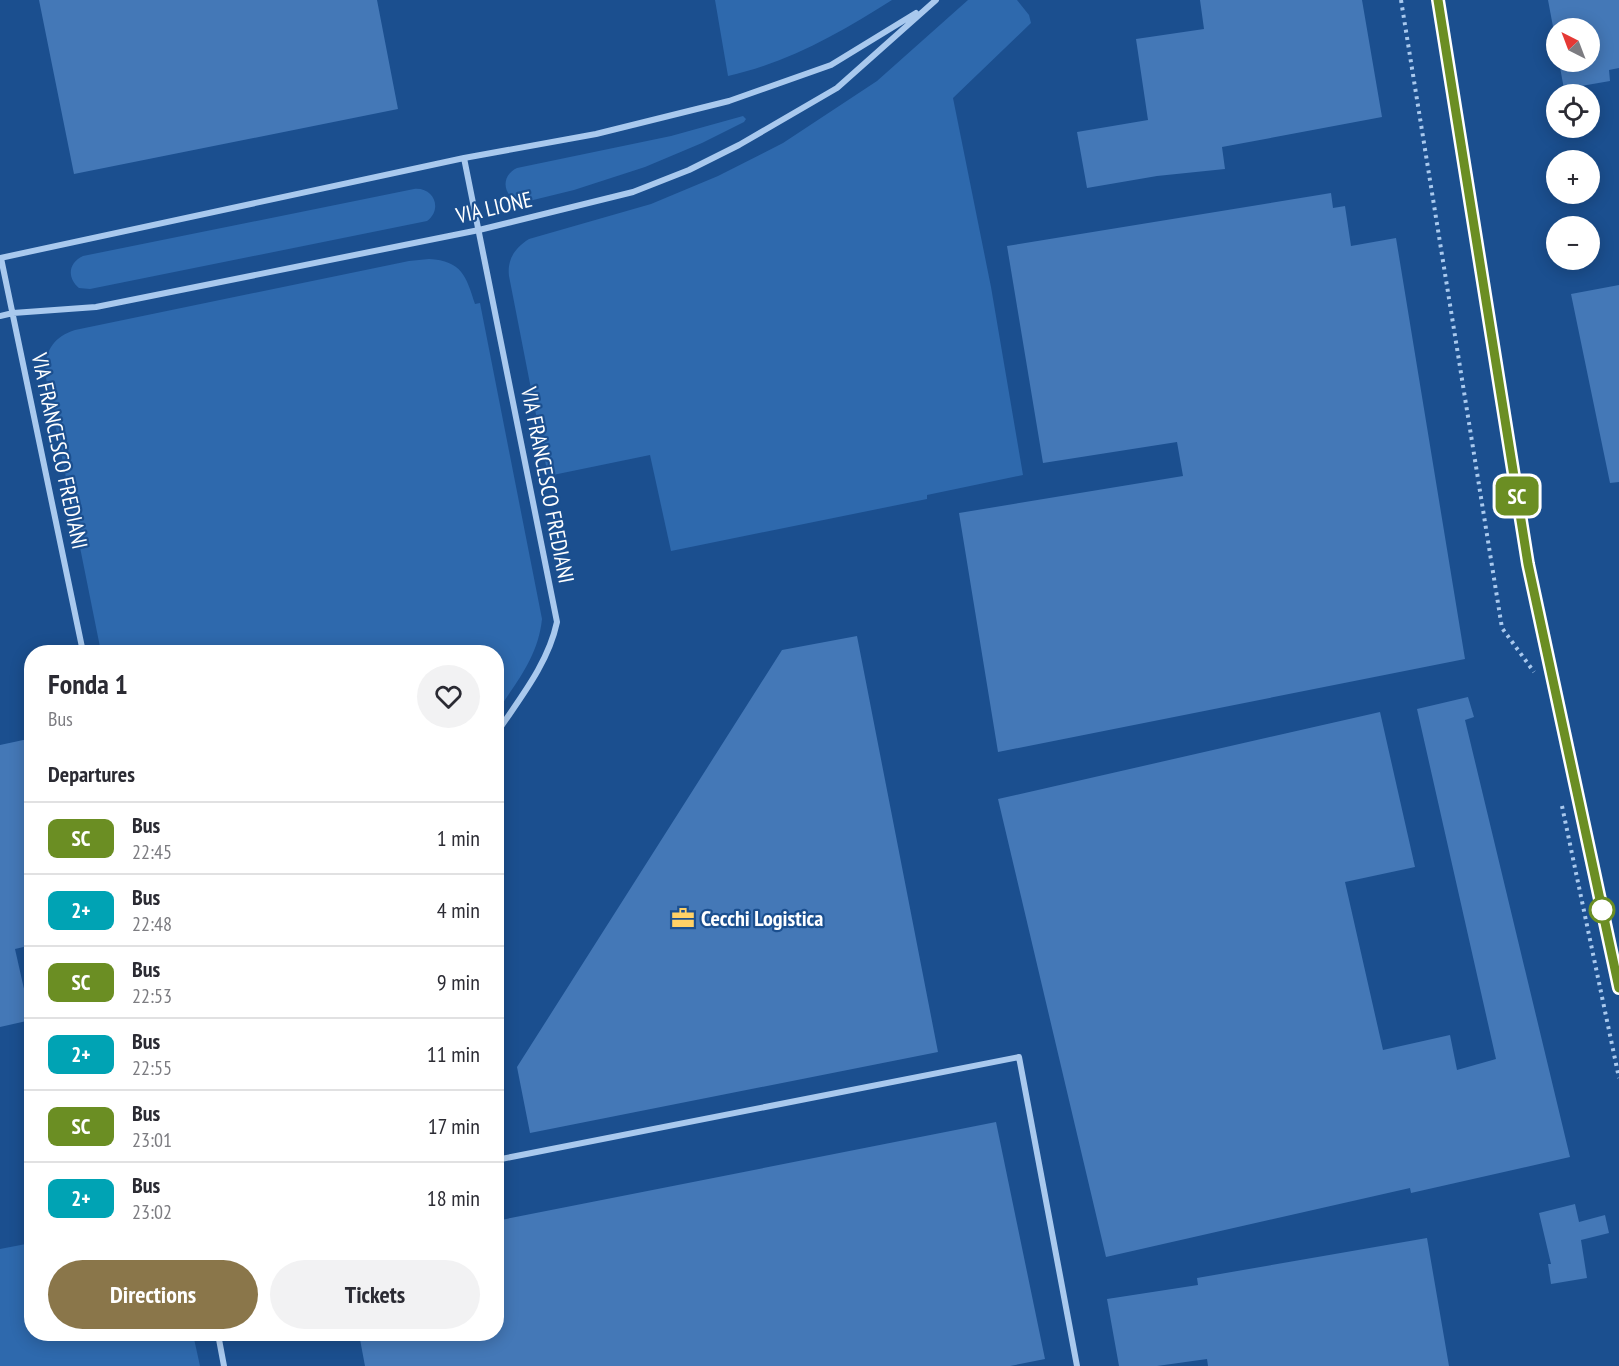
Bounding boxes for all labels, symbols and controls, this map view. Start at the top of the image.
north arrow [1546,18,1600,72]
map controls [1546,18,1600,270]
button: locate [1546,84,1600,138]
button: + [1546,150,1600,204]
street label: VIA LIONE [452,185,535,230]
button: − [1546,216,1600,270]
street label: VIA FRANCESCO FREDIANI [25,350,94,551]
street label: VIA FRANCESCO FREDIANI [515,383,581,586]
line badge: SC [1490,476,1544,516]
text: SC [1508,483,1526,510]
text: Fonda 1 [48,665,128,702]
button: heart [417,665,480,728]
text: Bus [48,706,73,732]
text: Departures [48,760,135,788]
text: Bus [132,811,160,839]
text: 1 min [437,824,480,852]
text: SC [72,825,90,852]
text: 22:45 [132,839,172,865]
text: Bus [132,883,160,911]
text: 4 min [437,896,480,924]
text: 2+ [71,897,91,924]
unlabelled marker [1589,897,1615,923]
place label: Cecchi Logistica [701,904,823,932]
office icon: Cecchi Logistica [670,905,696,931]
text: 22:48 [132,911,172,937]
text: Bus [132,955,160,983]
text: 9 min [437,968,480,996]
text: SC [72,969,90,996]
text: 22:53 [132,983,172,1009]
text: Bus [132,1027,160,1055]
text: 11 min [427,1040,480,1068]
text: 2+ [71,1041,91,1068]
text: 22:55 [132,1055,172,1081]
text: Bus [132,1099,160,1127]
text: 17 min [428,1112,480,1140]
text: SC [72,1113,90,1140]
text: 23:01 [132,1127,172,1153]
text: Bus [132,1171,160,1199]
text: 18 min [427,1184,480,1212]
text: 2+ [71,1185,91,1212]
text: 23:02 [132,1199,172,1225]
button: Directions [48,1260,258,1329]
button: Tickets [270,1260,480,1329]

